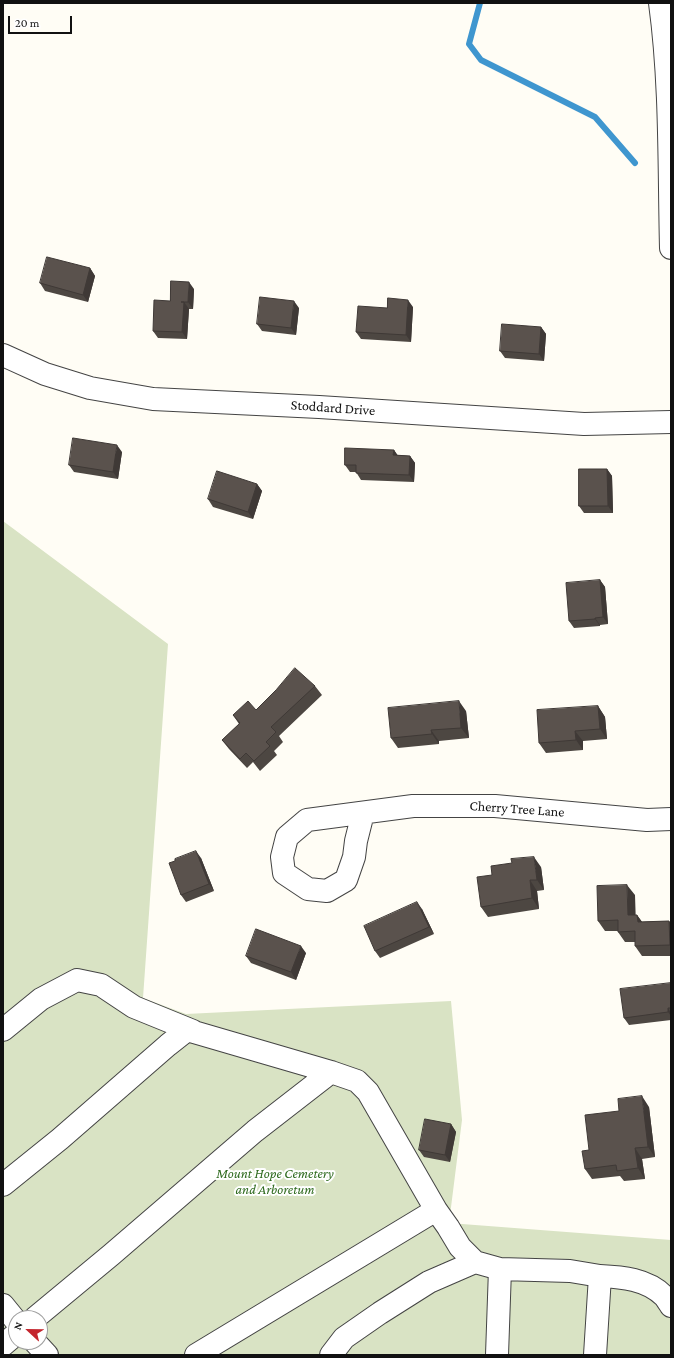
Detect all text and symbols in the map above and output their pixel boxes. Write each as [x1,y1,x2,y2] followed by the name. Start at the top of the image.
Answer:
[10,8,74,34] scale bar
[15,16,39,30] text: 20 m
[290,397,376,419] street label: Stoddard Drive
[469,797,565,821] street label: Cherry Tree Lane
[216,1166,334,1198] park label: Mount Hope Cemetery and Arboretum
[8,1310,48,1350] north arrow
[11,1320,25,1332] text: N

